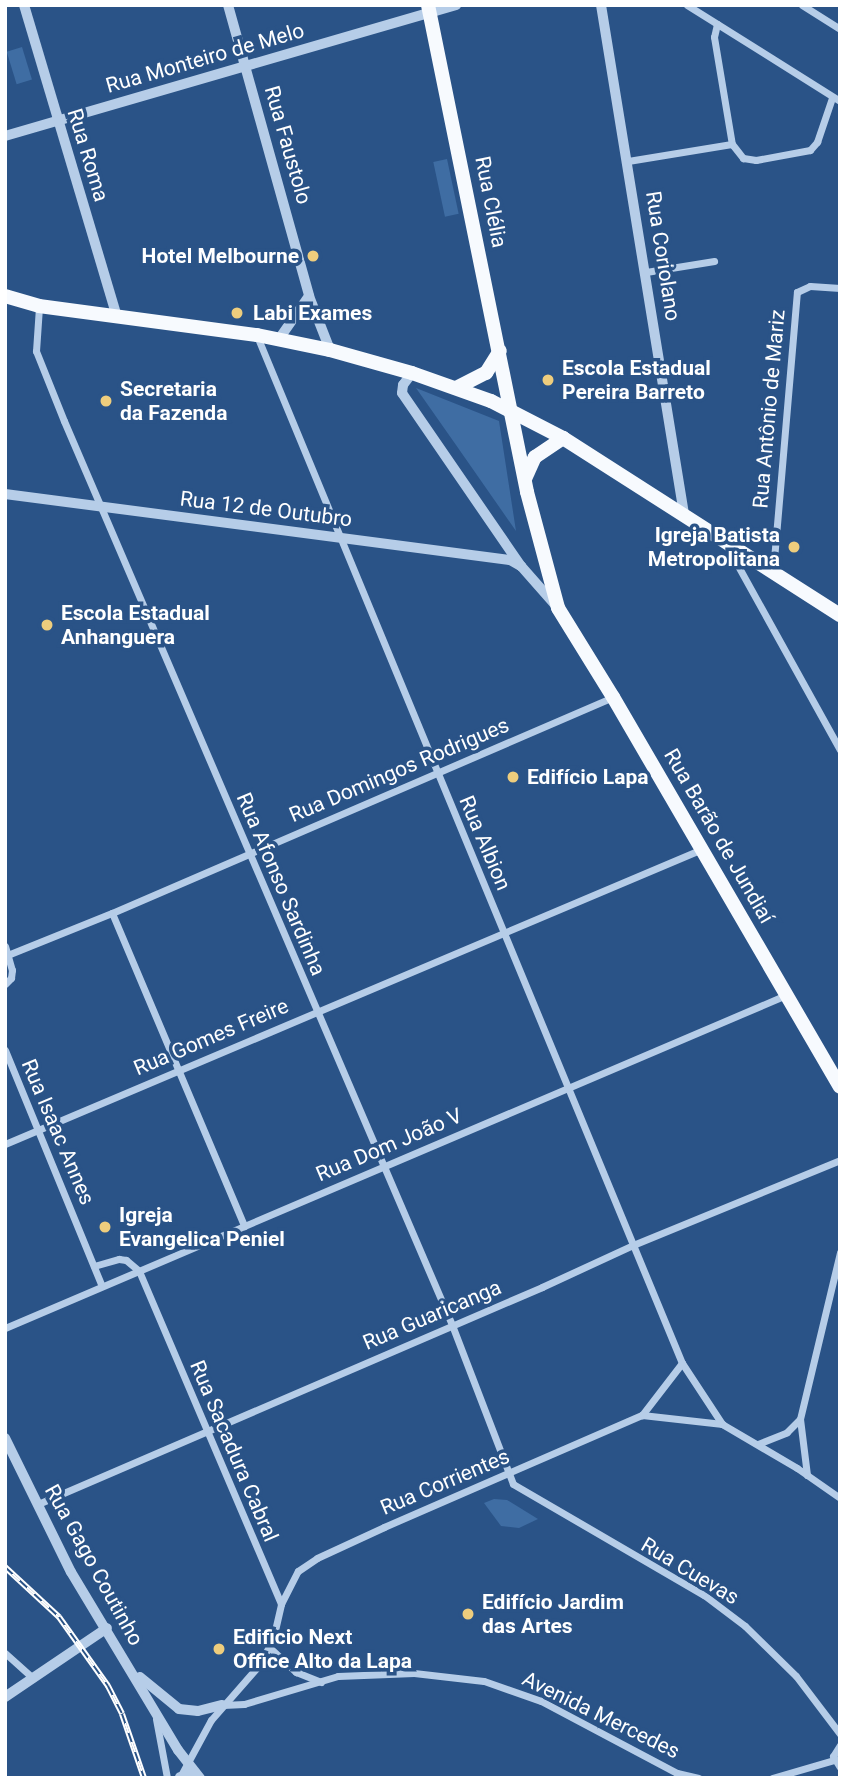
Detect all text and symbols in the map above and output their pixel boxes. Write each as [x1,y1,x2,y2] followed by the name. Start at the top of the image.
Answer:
[103,18,307,98] street label: Rua Monteiro de Melo
[259,83,317,207] street label: Rua Faustolo
[62,105,114,205] street label: Rua Roma
[470,154,512,250] street label: Rua Clélia
[640,189,686,323] street label: Rua Coriolano
[142,243,299,269] place label: Hotel Melbourne
[305,248,321,264] marker: Hotel Melbourne
[253,300,372,326] place label: Labi Exames
[227,303,247,323] marker: Labi Exames
[748,309,790,509] street label: Rua Antônio de Mariz
[562,355,711,405] place label: Escola Estadual Pereira Barreto
[540,372,556,388] marker: Escola Estadual Pereira Barreto
[120,376,227,426] place label: Secretaria da Fazenda
[98,393,114,409] marker: Secretaria da Fazenda
[178,486,354,532] street label: Rua 12 de Outubro
[648,522,780,572] place label: Igreja Batista Metropolitana
[786,539,802,555] marker: Igreja Batista Metropolitana
[61,600,210,650] place label: Escola Estadual Anhanguera
[39,617,55,633] marker: Escola Estadual Anhanguera
[285,712,513,828] street label: Rua Domingos Rodrigues
[659,744,779,928] street label: Rua Barão de Jundiaí
[527,764,648,790] place label: Edifício Lapa
[505,769,521,785] marker: Edifício Lapa
[231,789,331,979] street label: Rua Afonso Sardinha
[454,792,516,894] street label: Rua Albion
[130,993,292,1081] street label: Rua Gomes Freire
[16,1055,100,1209] street label: Rua Isaac Annes
[312,1103,466,1187] street label: Rua Dom João V
[119,1202,285,1252] place label: Igreja Evangelica Peniel
[97,1219,113,1235] marker: Igreja Evangelica Peniel
[359,1275,505,1355] street label: Rua Guaricanga
[184,1357,284,1545] street label: Rua Sacadura Cabral
[377,1443,513,1521] street label: Rua Corrientes
[39,1480,149,1650] street label: Rua Gago Coutinho
[637,1532,743,1610] street label: Rua Cuevas
[482,1589,624,1639] place label: Edifício Jardim das Artes
[460,1606,476,1622] marker: Edifício Jardim das Artes
[233,1624,412,1674] place label: Edificio Next Office Alto da Lapa
[211,1641,227,1657] marker: Edificio Next Office Alto da Lapa
[518,1666,684,1764] street label: Avenida Mercedes

